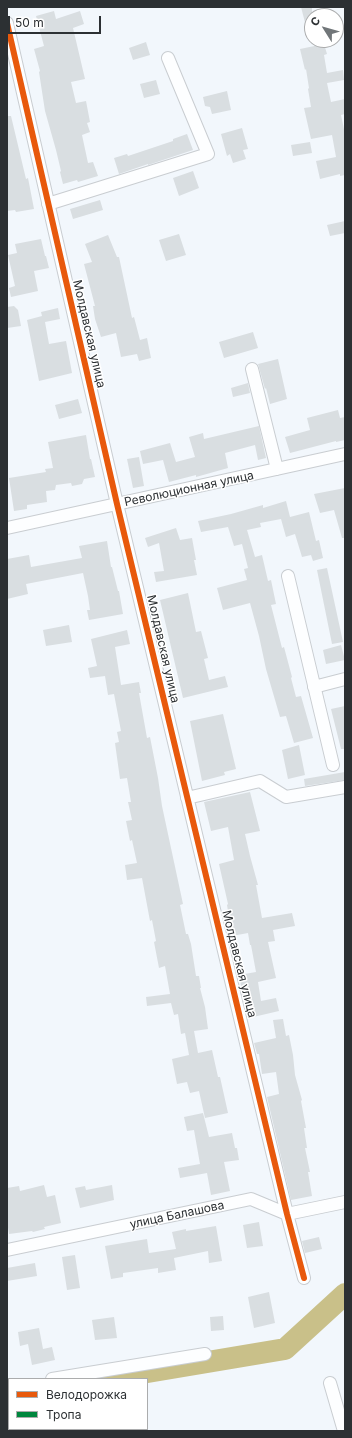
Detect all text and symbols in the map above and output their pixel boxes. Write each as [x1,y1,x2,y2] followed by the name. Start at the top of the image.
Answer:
[10,8,103,34] scale bar
[304,8,344,48] north arrow
[307,14,323,29] text: С
[15,15,44,30] text: 50 m
[70,279,108,389] street label: Молдавская улица
[123,468,255,510] street label: Революционная улица
[144,594,182,704] street label: Молдавская улица
[219,909,259,1019] street label: Молдавская улица
[128,1198,226,1232] street label: улица Балашова
[8,1378,148,1430] legend
[46,1387,127,1402] text: Велодорожка
[46,1407,81,1422] text: Тропа

